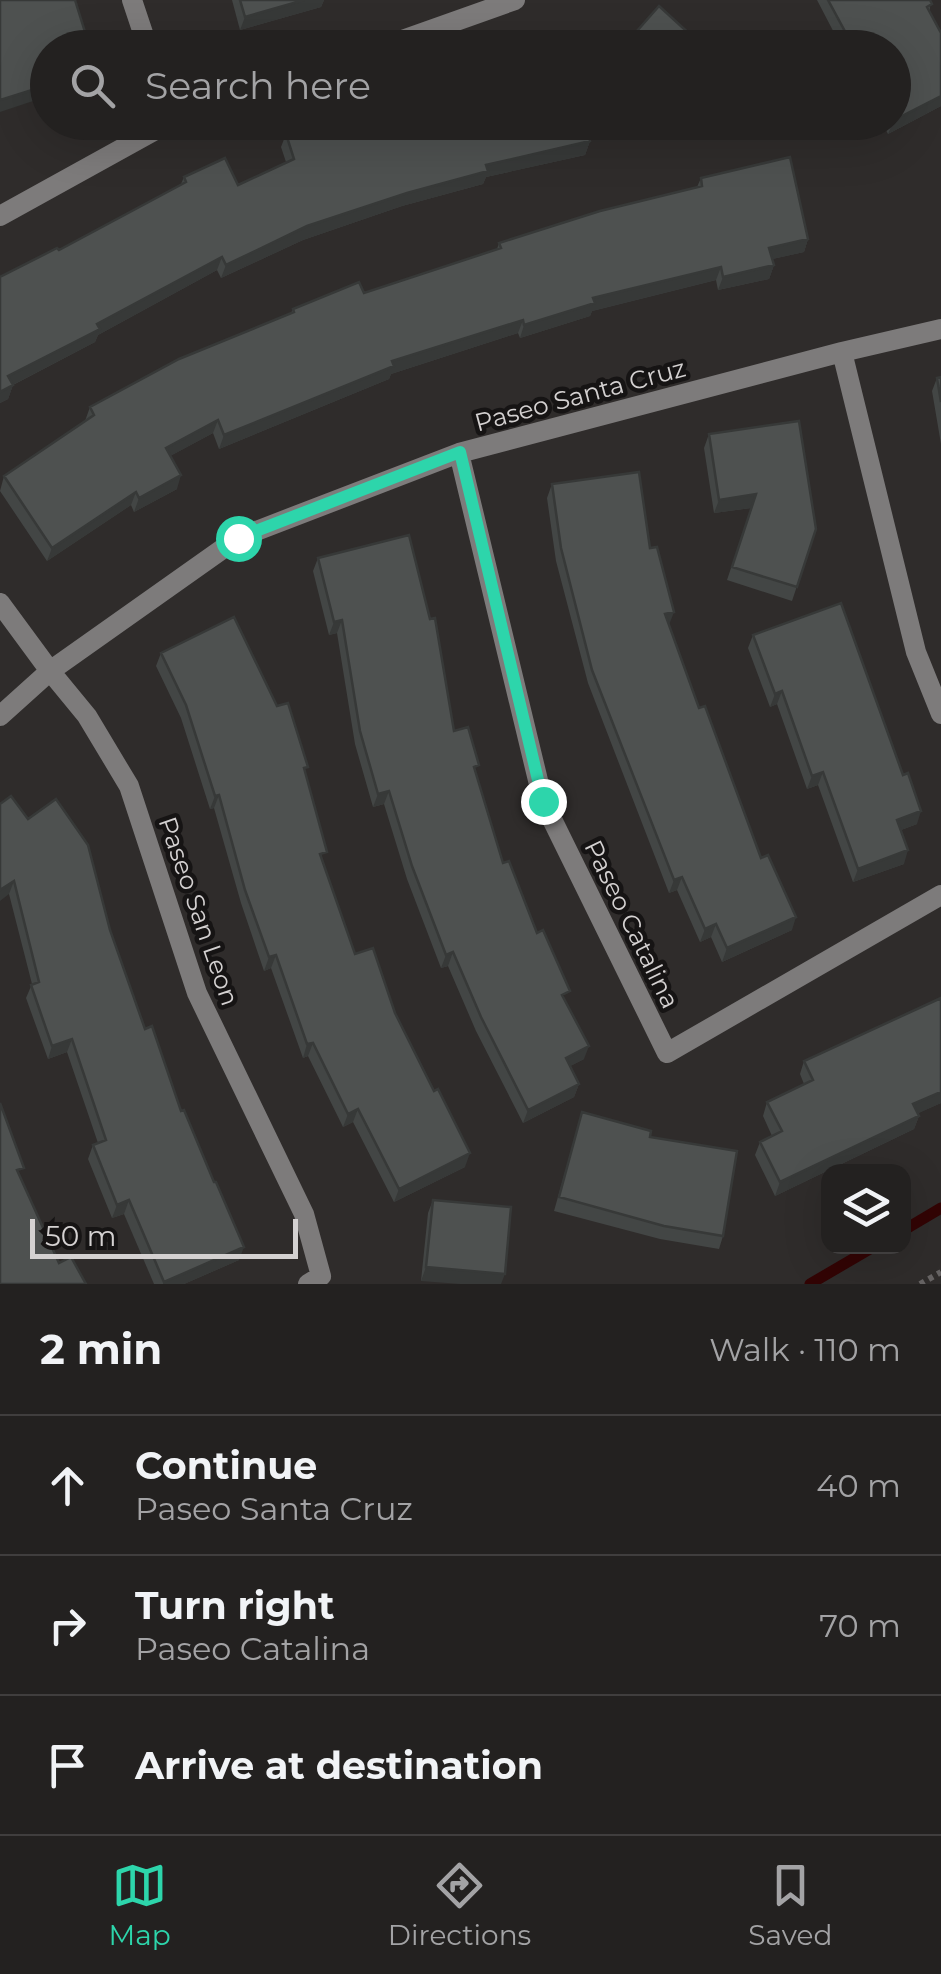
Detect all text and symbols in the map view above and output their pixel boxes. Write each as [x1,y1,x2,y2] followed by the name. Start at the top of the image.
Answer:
[30,30,911,140] search box
[65,58,120,113] icon: search
[145,62,371,109] text: Search here
[471,352,689,438] street label: Paseo Santa Cruz
[216,516,262,562] route start
[521,779,567,825] route end
[153,813,245,1009] street label: Paseo San Leon
[578,835,686,1013] street label: Paseo Catalina
[821,1164,911,1254] map controls
[821,1164,911,1254] button: layers
[30,1214,298,1258] scale bar
[45,1219,116,1253] text: 50 m
[40,1323,162,1375] text: 2 min
[709,1330,901,1369] text: Walk · 110 m
[135,1442,317,1489] text: Continue
[40,1458,95,1513] icon: ahead
[816,1466,901,1505] text: 40 m
[135,1489,413,1528] text: Paseo Santa Cruz
[135,1582,334,1629] text: Turn right
[40,1598,95,1653] icon: right
[819,1606,901,1645] text: 70 m
[135,1629,370,1668] text: Paseo Catalina
[40,1738,95,1793] icon: arrive
[135,1742,543,1789] text: Arrive at destination
[109,1858,171,1952] tab: Map
[388,1858,531,1952] tab: Directions
[748,1858,832,1952] tab: Saved

